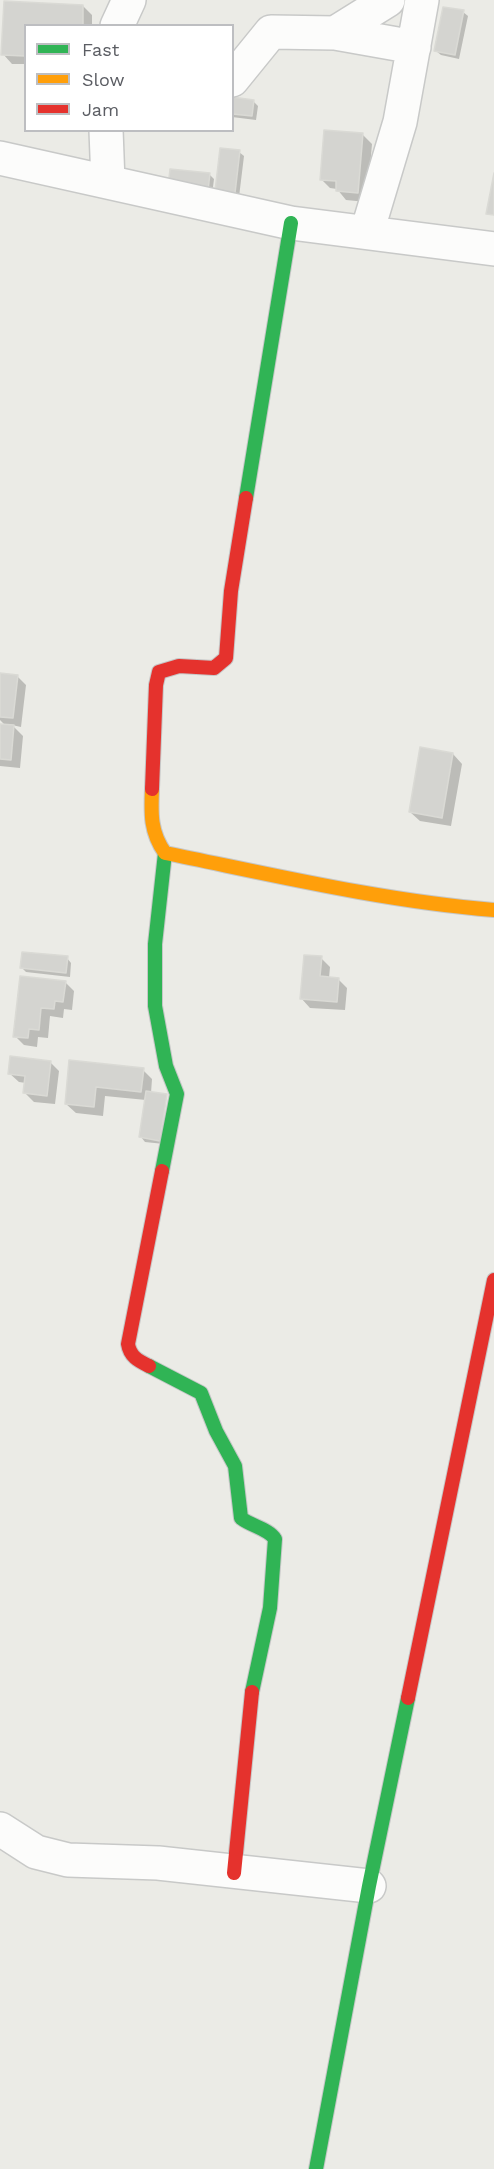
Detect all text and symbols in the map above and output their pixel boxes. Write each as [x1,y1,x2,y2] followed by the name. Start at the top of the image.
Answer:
[24,24,234,132] legend
[82,39,119,60] text: Fast
[82,69,125,90] text: Slow
[82,99,119,120] text: Jam

